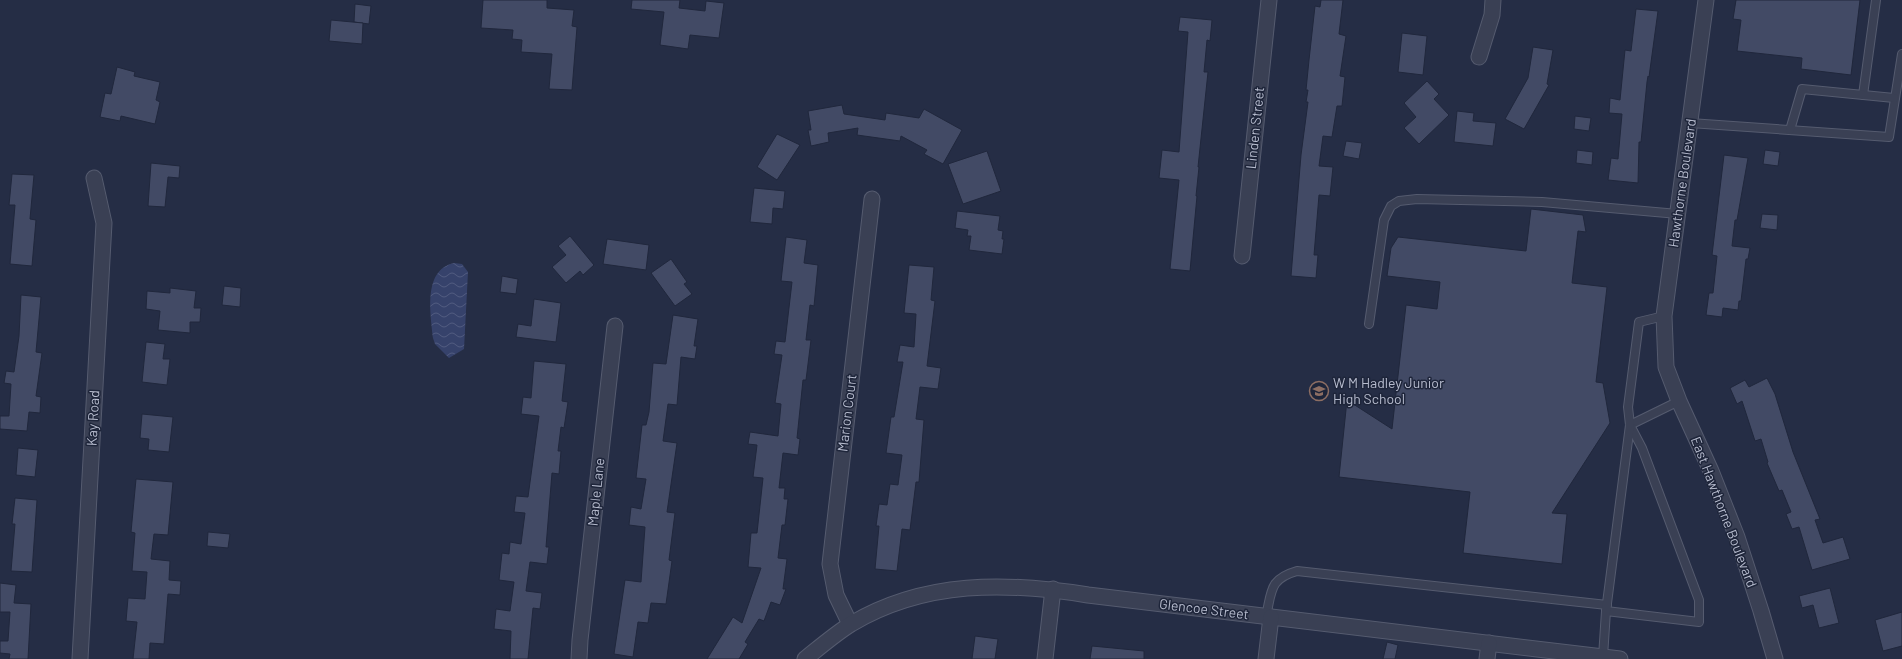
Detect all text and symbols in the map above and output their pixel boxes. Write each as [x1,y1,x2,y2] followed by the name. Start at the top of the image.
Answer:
[1242,86,1267,170] street label: Linden Street
[1664,117,1699,249] street label: Hawthorne Boulevard
[833,373,860,453] street label: Marion Court
[1333,374,1444,407] place label: W M Hadley Junior High School
[1308,380,1330,402] school or university icon: W M Hadley Junior High School
[83,390,102,446] street label: Kay Road
[1688,434,1761,590] street label: East Hawthorne Boulevard
[583,457,608,527] street label: Maple Lane
[1158,595,1250,622] street label: Glencoe Street

